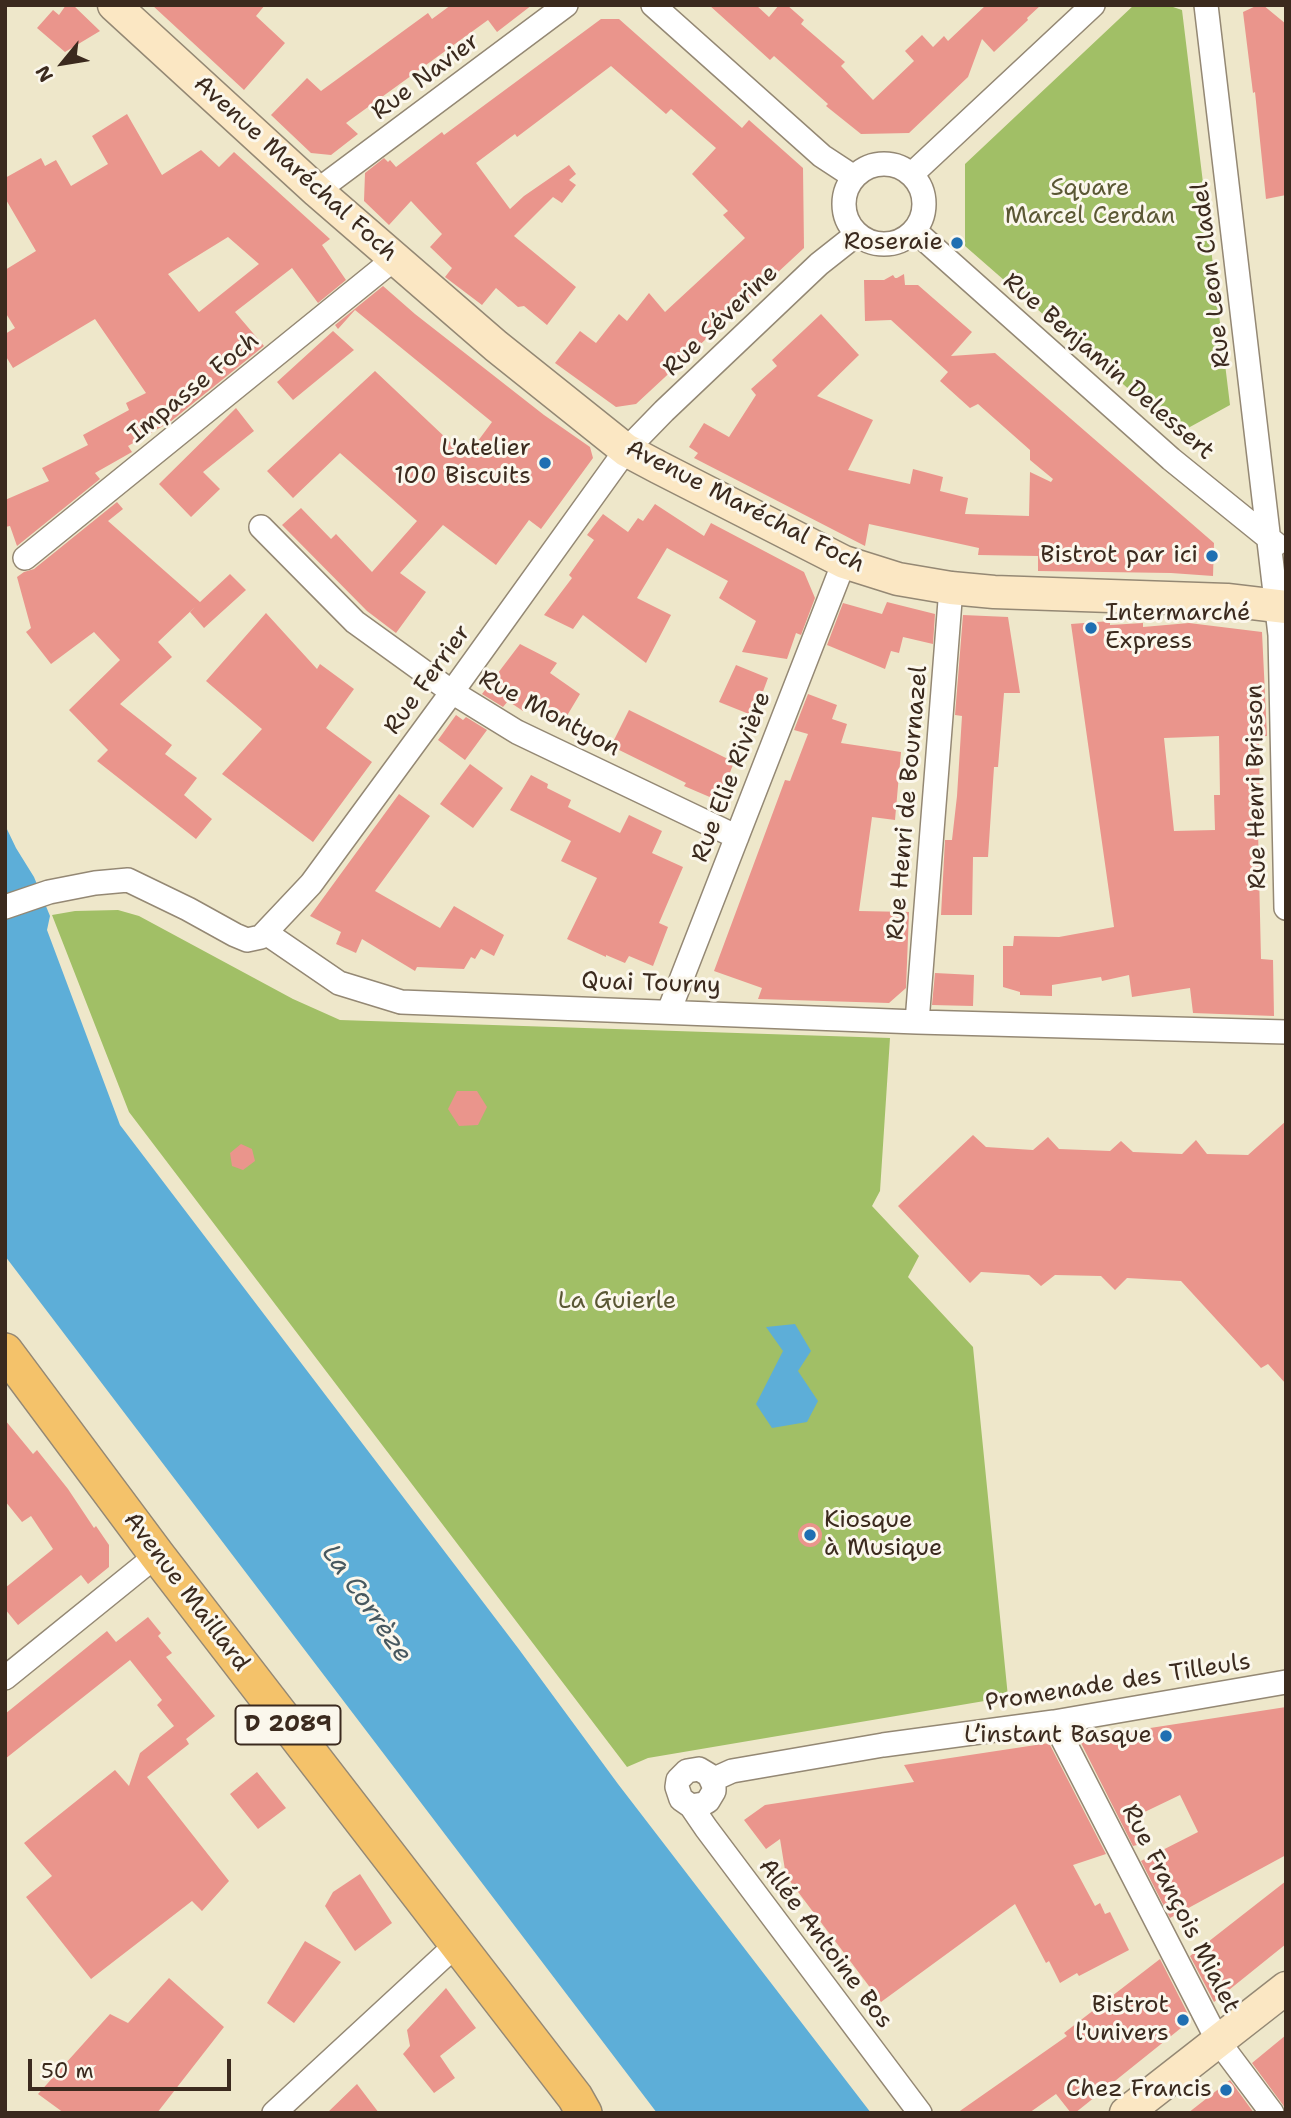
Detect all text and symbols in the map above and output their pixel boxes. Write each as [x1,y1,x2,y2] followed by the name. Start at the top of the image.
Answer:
[367,27,485,127] street label: Rue Navier
[28,28,98,98] north arrow
[30,61,59,87] text: N
[187,70,403,268] street label: Avenue Maréchal Foch
[1005,175,1175,231] park label: Square Marcel Cerdan
[1186,180,1238,370] street label: Rue Leon Cladel
[844,229,943,257] place label: Roseraie
[949,235,965,251] marker: Roseraie
[658,259,784,383] street label: Rue Séverine
[996,267,1220,467] street label: Rue Benjamin Delessert
[123,326,265,450] street label: Impasse Foch
[621,434,869,580] street label: Avenue Maréchal Foch
[394,435,531,491] place label: L'atelier 100 Biscuits
[537,455,553,471] marker: L'atelier 100 Biscuits
[1040,542,1198,570] place label: Bistrot par ici
[1204,548,1220,564] marker: Bistrot par ici
[1105,600,1251,656] place label: Intermarché Express
[378,619,478,741] street label: Rue Ferrier
[1083,620,1099,636] marker: Intermarché Express
[473,665,625,763] street label: Rue Montyon
[882,665,934,941] street label: Rue Henri de Bournazel
[1241,684,1273,890] street label: Rue Henri Brisson
[686,688,778,866] street label: Rue Elie Rivière
[581,967,721,1001] street label: Quai Tourny
[558,1288,676,1316] park label: La Guierle
[117,1507,255,1677] street label: Avenue Maillard
[824,1507,943,1563] place label: Kiosque à Musique
[802,1527,818,1543] marker: Kiosque à Musique
[314,1539,418,1669] water label: La Corrèze
[983,1648,1253,1718] street label: Promenade des Tilleuls
[236,1706,340,1744] road number: D 2089
[964,1722,1152,1750] place label: L’instant Basque
[1158,1728,1174,1744] marker: L’instant Basque
[1115,1800,1245,2018] street label: Rue François Mialet
[752,1853,898,2035] street label: Allée Antoine Bos
[1075,1992,1169,2048] place label: Bistrot l'univers
[1175,2012,1191,2028] marker: Bistrot l'univers
[32,2044,234,2088] scale bar
[41,2057,94,2085] text: 50 m
[1066,2076,1212,2104] place label: Chez Francis
[1218,2082,1234,2098] marker: Chez Francis

